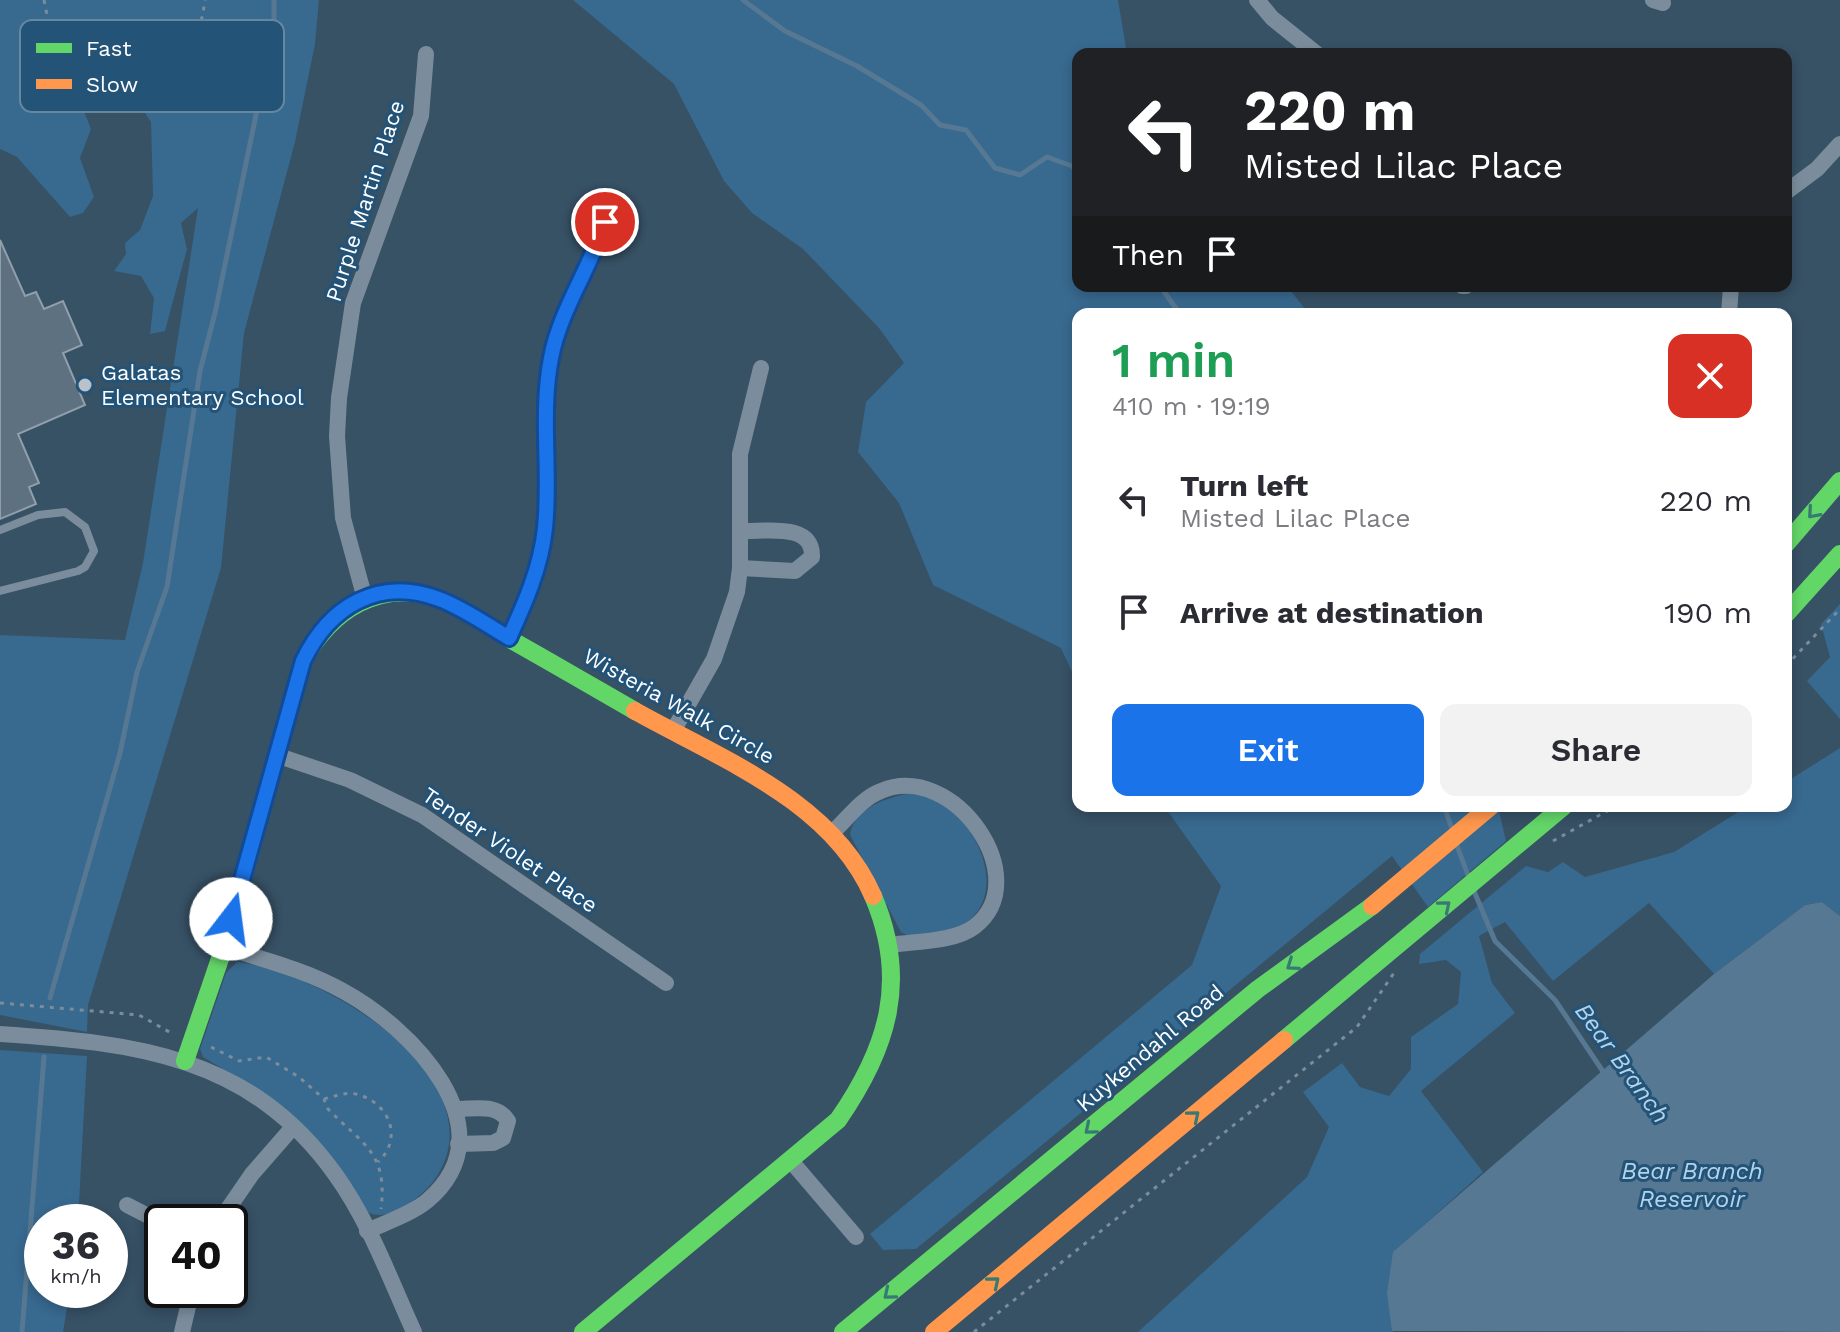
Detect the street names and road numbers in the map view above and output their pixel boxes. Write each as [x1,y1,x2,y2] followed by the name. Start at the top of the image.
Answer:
[321,97,409,305] street label: Purple Martin Place
[579,643,779,769] street label: Wisteria Walk Circle
[418,782,602,918] street label: Tender Violet Place
[1071,979,1229,1117] street label: Kuykendahl Road

